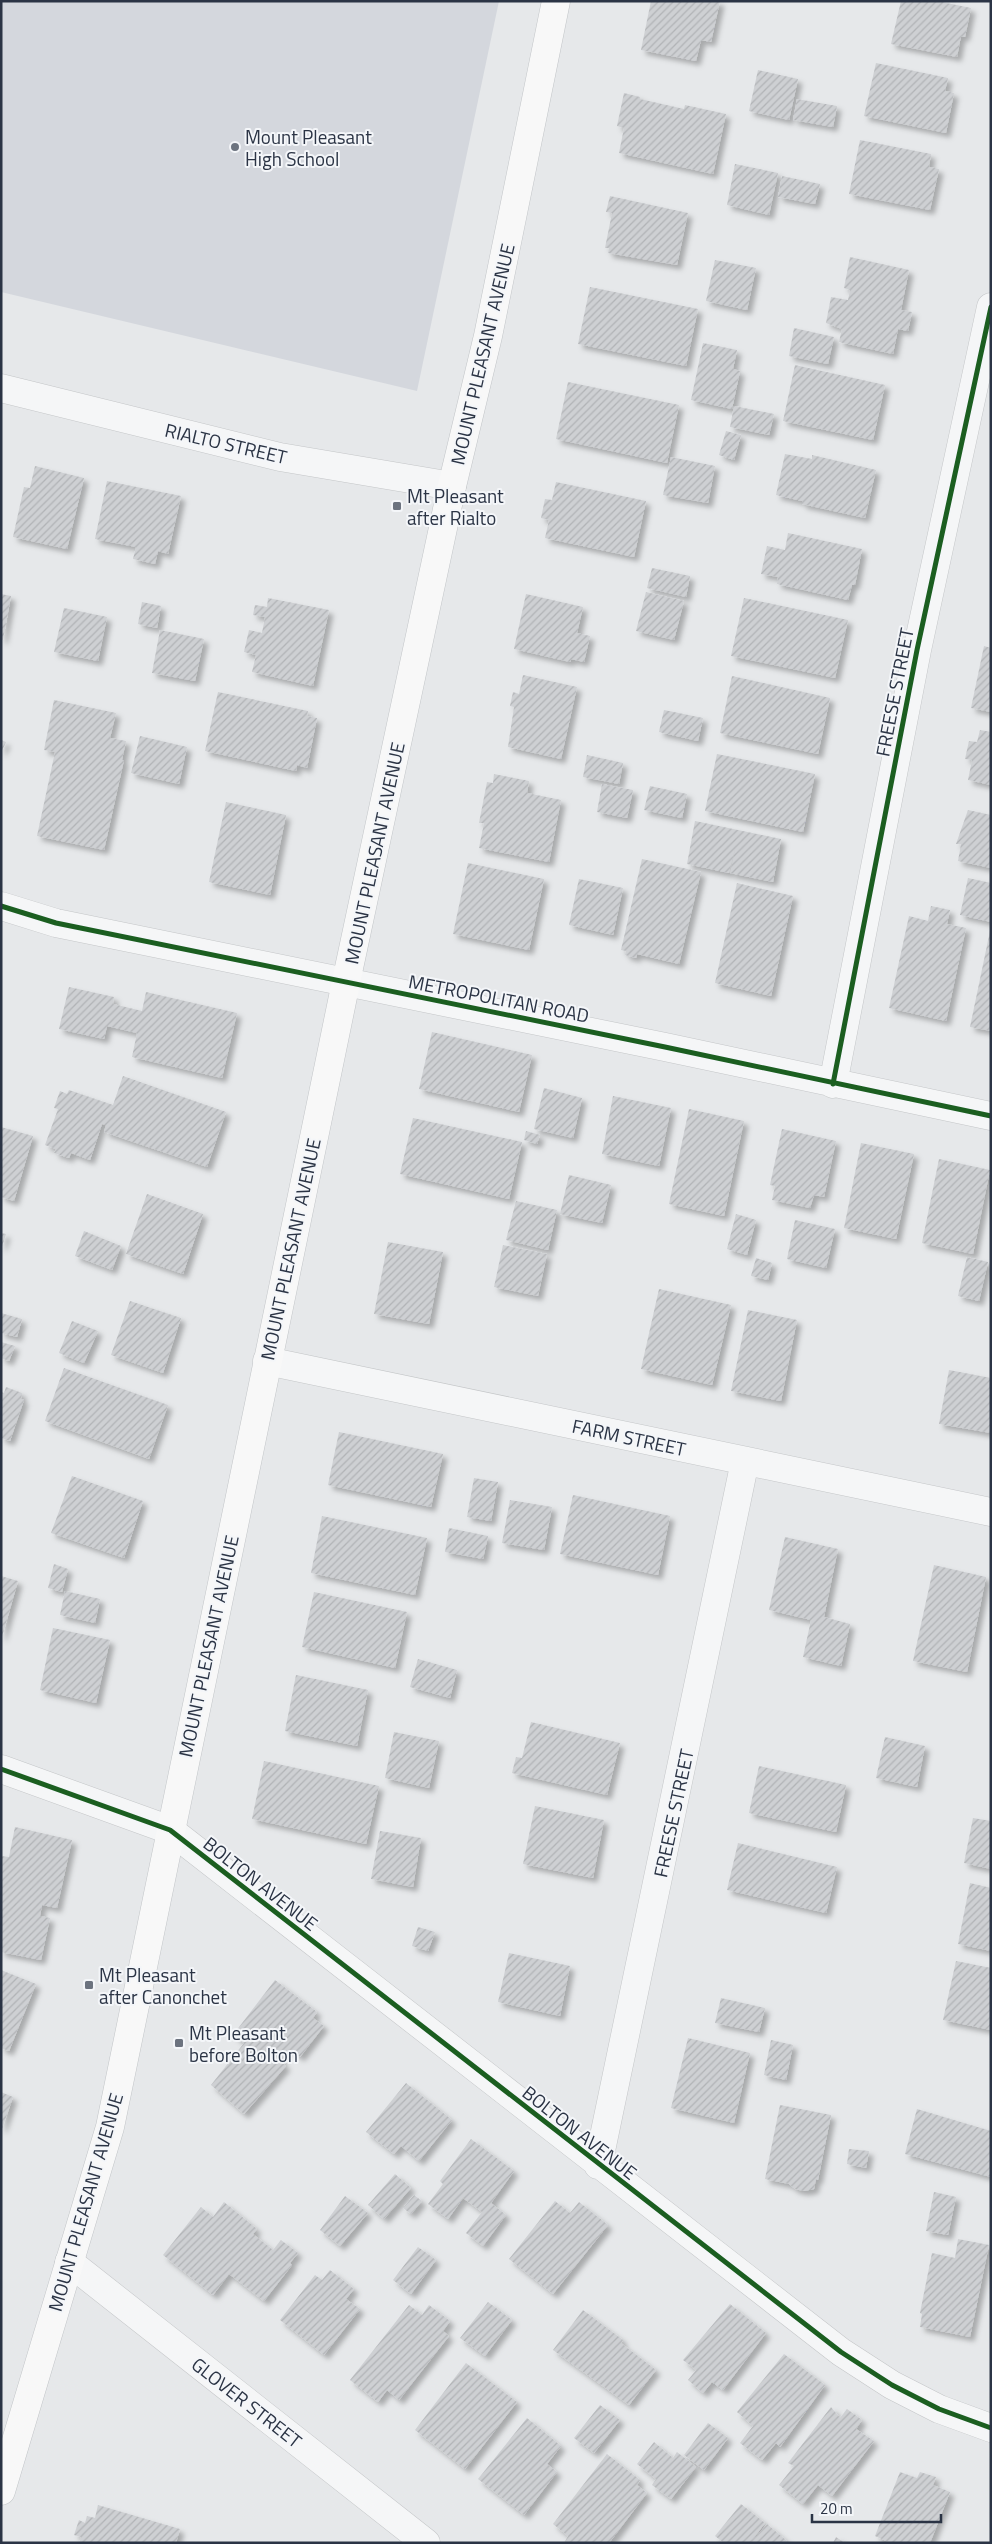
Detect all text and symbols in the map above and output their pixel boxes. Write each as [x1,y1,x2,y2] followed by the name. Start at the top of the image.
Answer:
[245,122,372,173] place label: Mount Pleasant High School
[229,141,241,153] marker: Mount Pleasant High School
[442,241,522,467] street label: MOUNT PLEASANT AVENUE
[162,415,290,471] street label: RIALTO STREET
[407,481,504,532] place label: Mt Pleasant after Rialto
[391,500,403,512] marker: Mt Pleasant after Rialto
[867,625,921,759] street label: FREESE STREET
[336,739,412,967] street label: MOUNT PLEASANT AVENUE
[406,966,592,1030] street label: METROPOLITAN ROAD
[252,1135,328,1363] street label: MOUNT PLEASANT AVENUE
[569,1411,689,1463] street label: FARM STREET
[170,1532,246,1760] street label: MOUNT PLEASANT AVENUE
[645,1746,701,1880] street label: FREESE STREET
[197,1829,325,1937] street label: BOLTON AVENUE
[99,1960,227,2011] place label: Mt Pleasant after Canonchet
[83,1979,95,1991] marker: Mt Pleasant after Canonchet
[189,2018,298,2069] place label: Mt Pleasant before Bolton
[173,2037,185,2049] marker: Mt Pleasant before Bolton
[516,2078,644,2186] street label: BOLTON AVENUE
[40,2089,130,2315] street label: MOUNT PLEASANT AVENUE
[186,2350,308,2454] street label: GLOVER STREET
[812,2492,941,2524] scale bar
[820,2497,853,2520] text: 20 m

